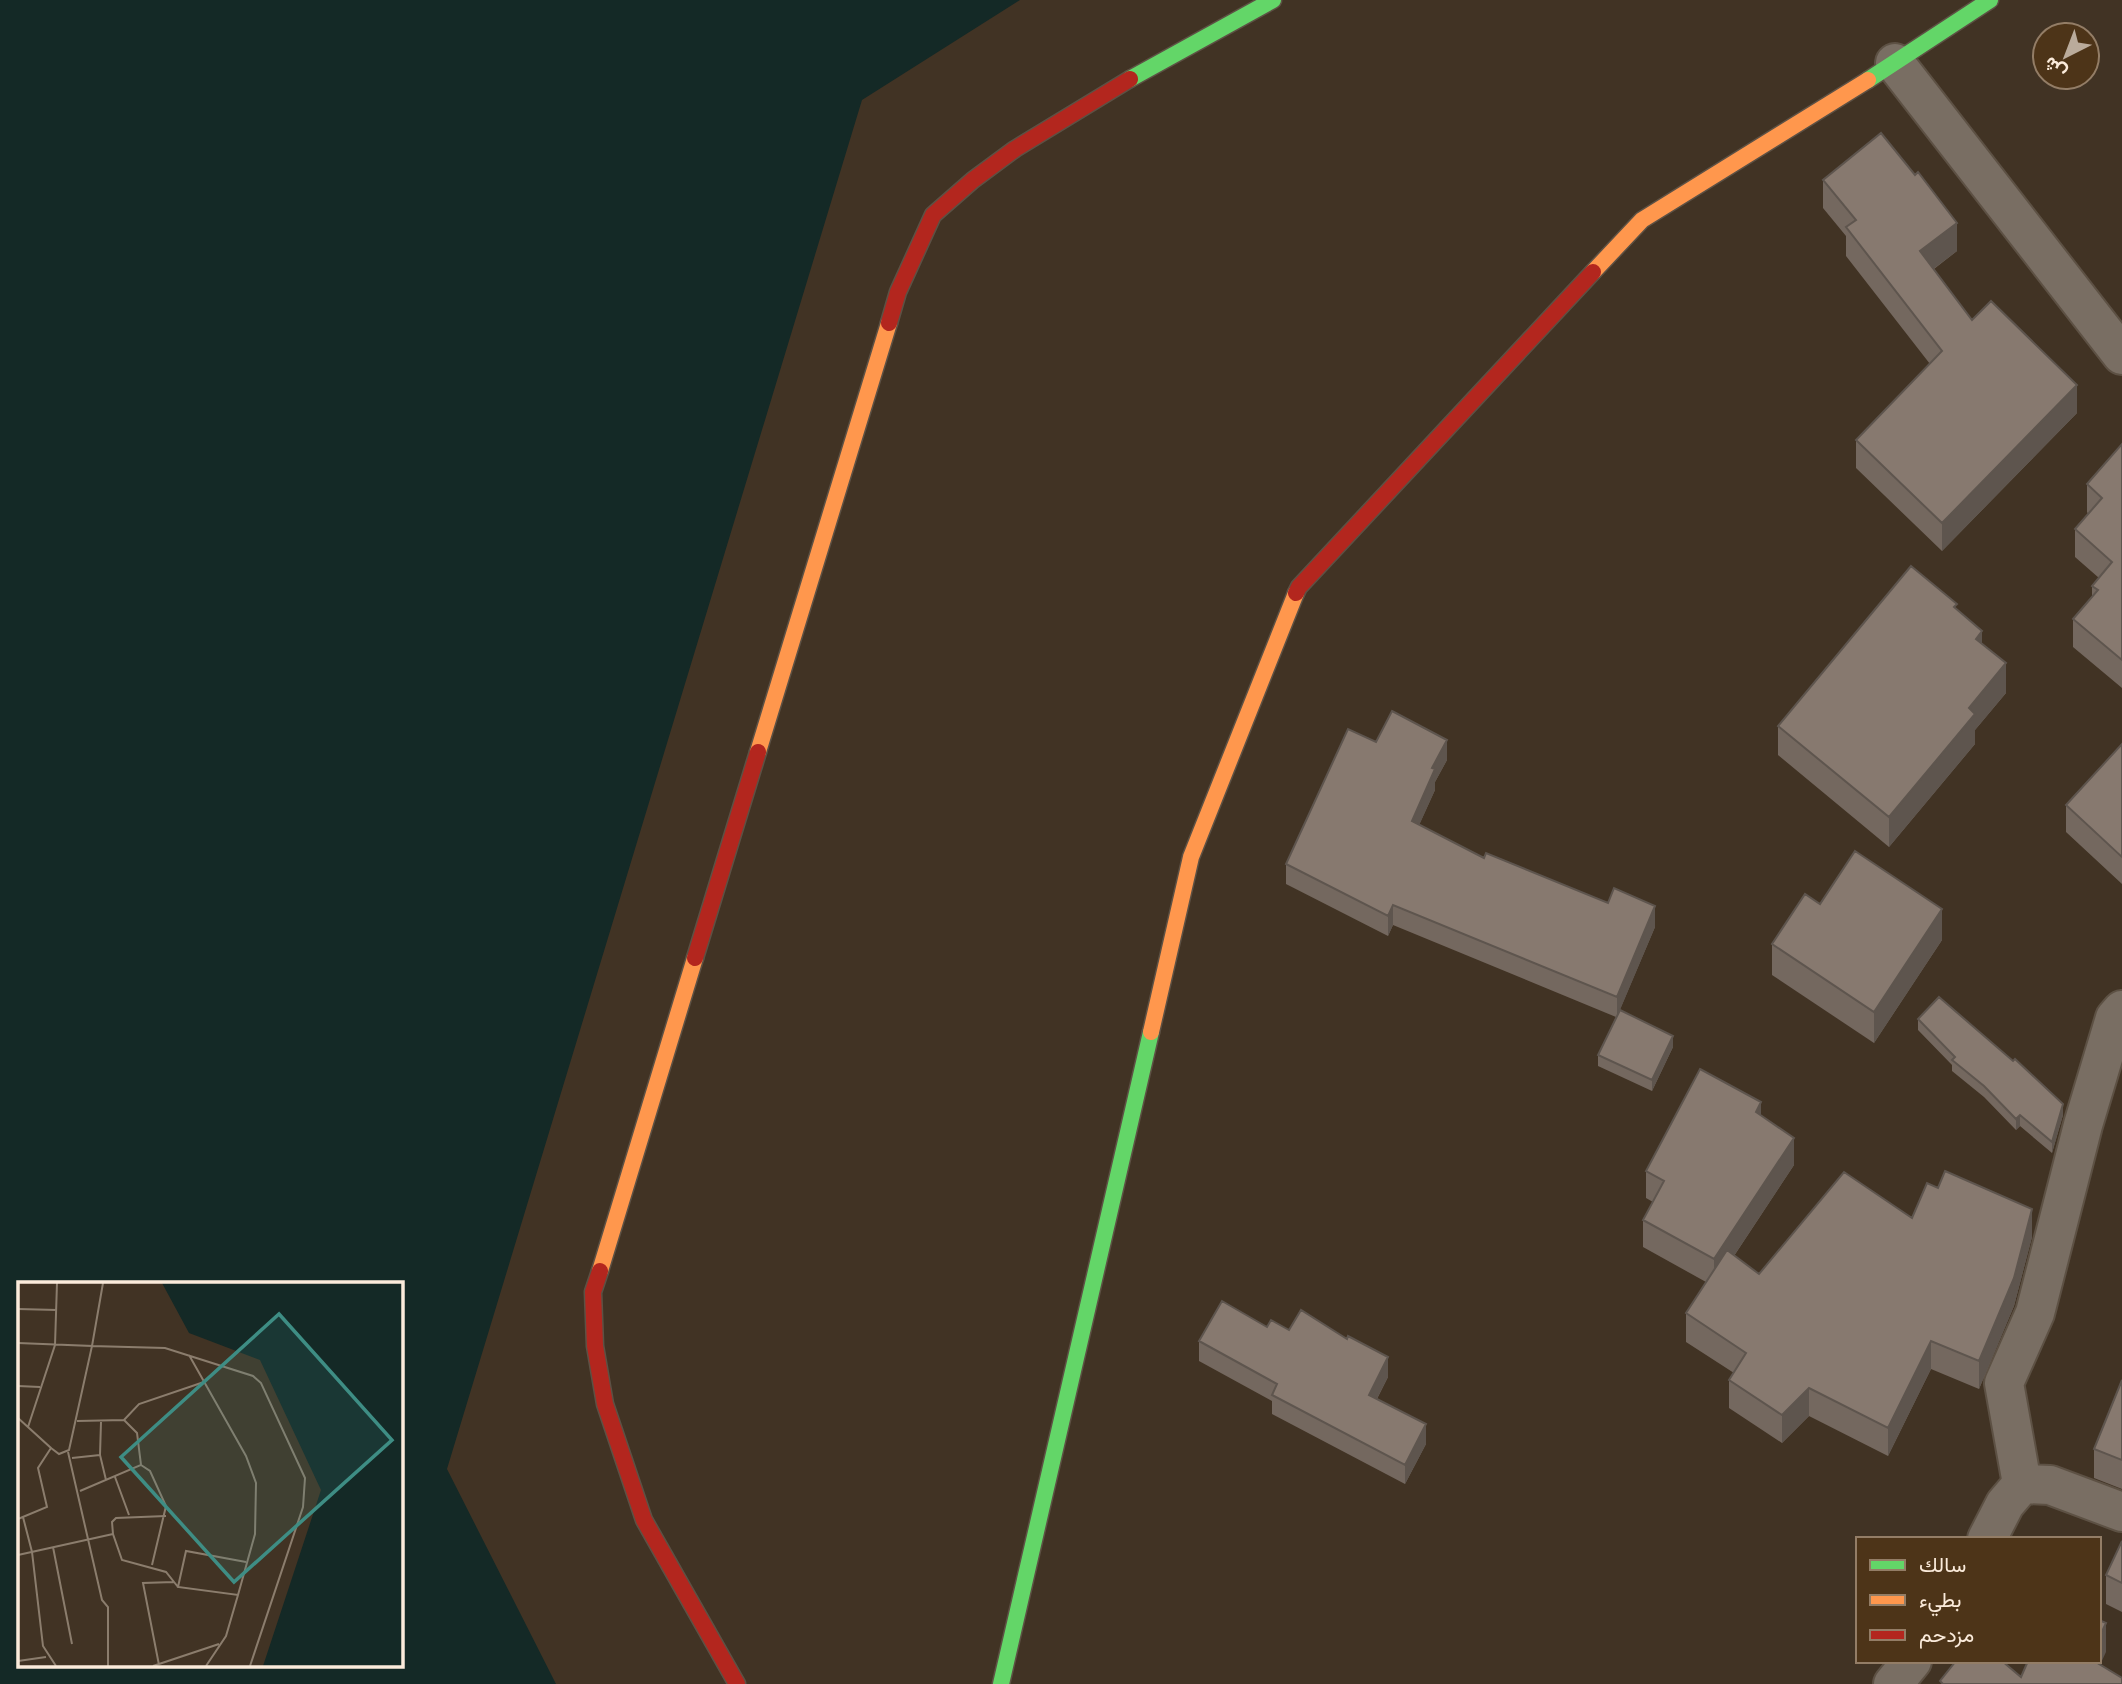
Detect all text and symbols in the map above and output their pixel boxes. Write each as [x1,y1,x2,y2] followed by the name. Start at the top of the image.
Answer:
[2031,21,2101,91] north arrow
[2038,52,2071,85] text: ش
[18,1282,402,1666] inset map
[1856,1537,2101,1663] legend
[1919,1551,1966,1577] text: سالك
[1919,1586,1962,1617] text: بطيء
[1919,1621,1974,1649] text: مزدحم

